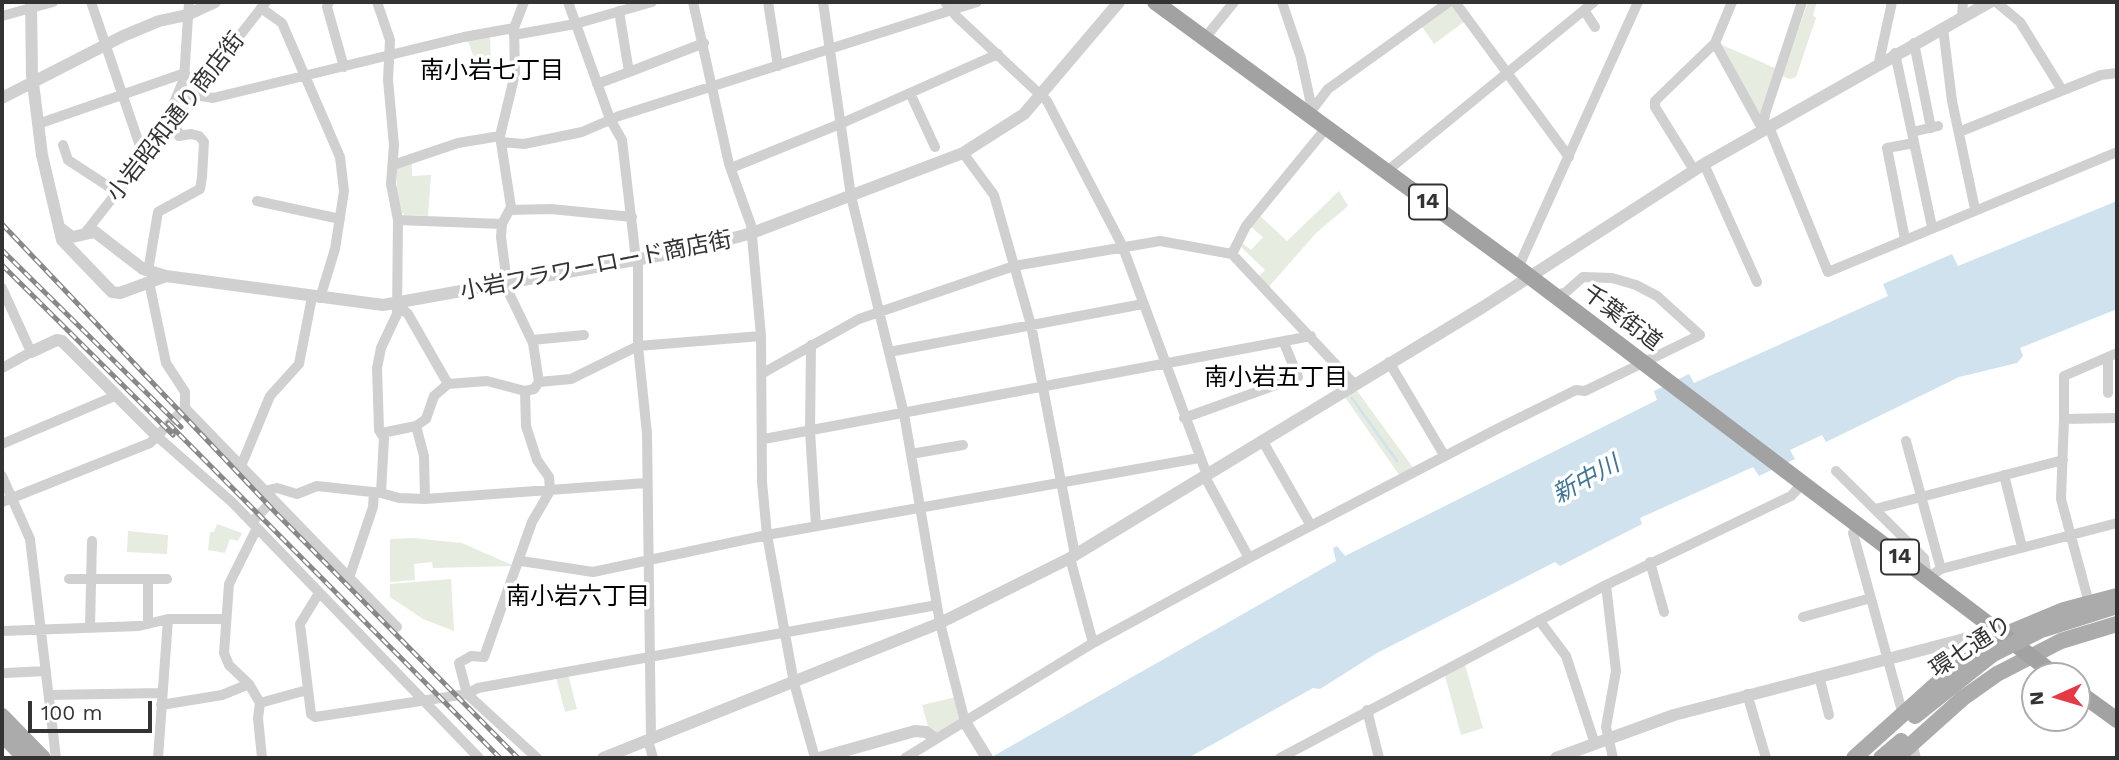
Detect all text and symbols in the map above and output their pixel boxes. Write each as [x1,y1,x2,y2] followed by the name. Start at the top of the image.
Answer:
[101,27,251,207] street label: 小岩昭和通り商店街
[420,57,564,85] district label: 南小岩七丁目
[1409,184,1447,220] road number: 14
[458,226,734,306] street label: 小岩フラワーロード商店街
[1577,279,1667,357] street label: 千葉街道
[1204,364,1348,392] district label: 南小岩五丁目
[1548,450,1624,510] water label: 新中川
[1881,540,1919,574] road number: 14
[506,583,650,611] district label: 南小岩六丁目
[1925,610,2017,684] street label: 環七通り
[2021,662,2091,732] north arrow
[32,686,156,730] scale bar
[2025,691,2049,706] text: N
[41,700,103,725] text: 100 m

